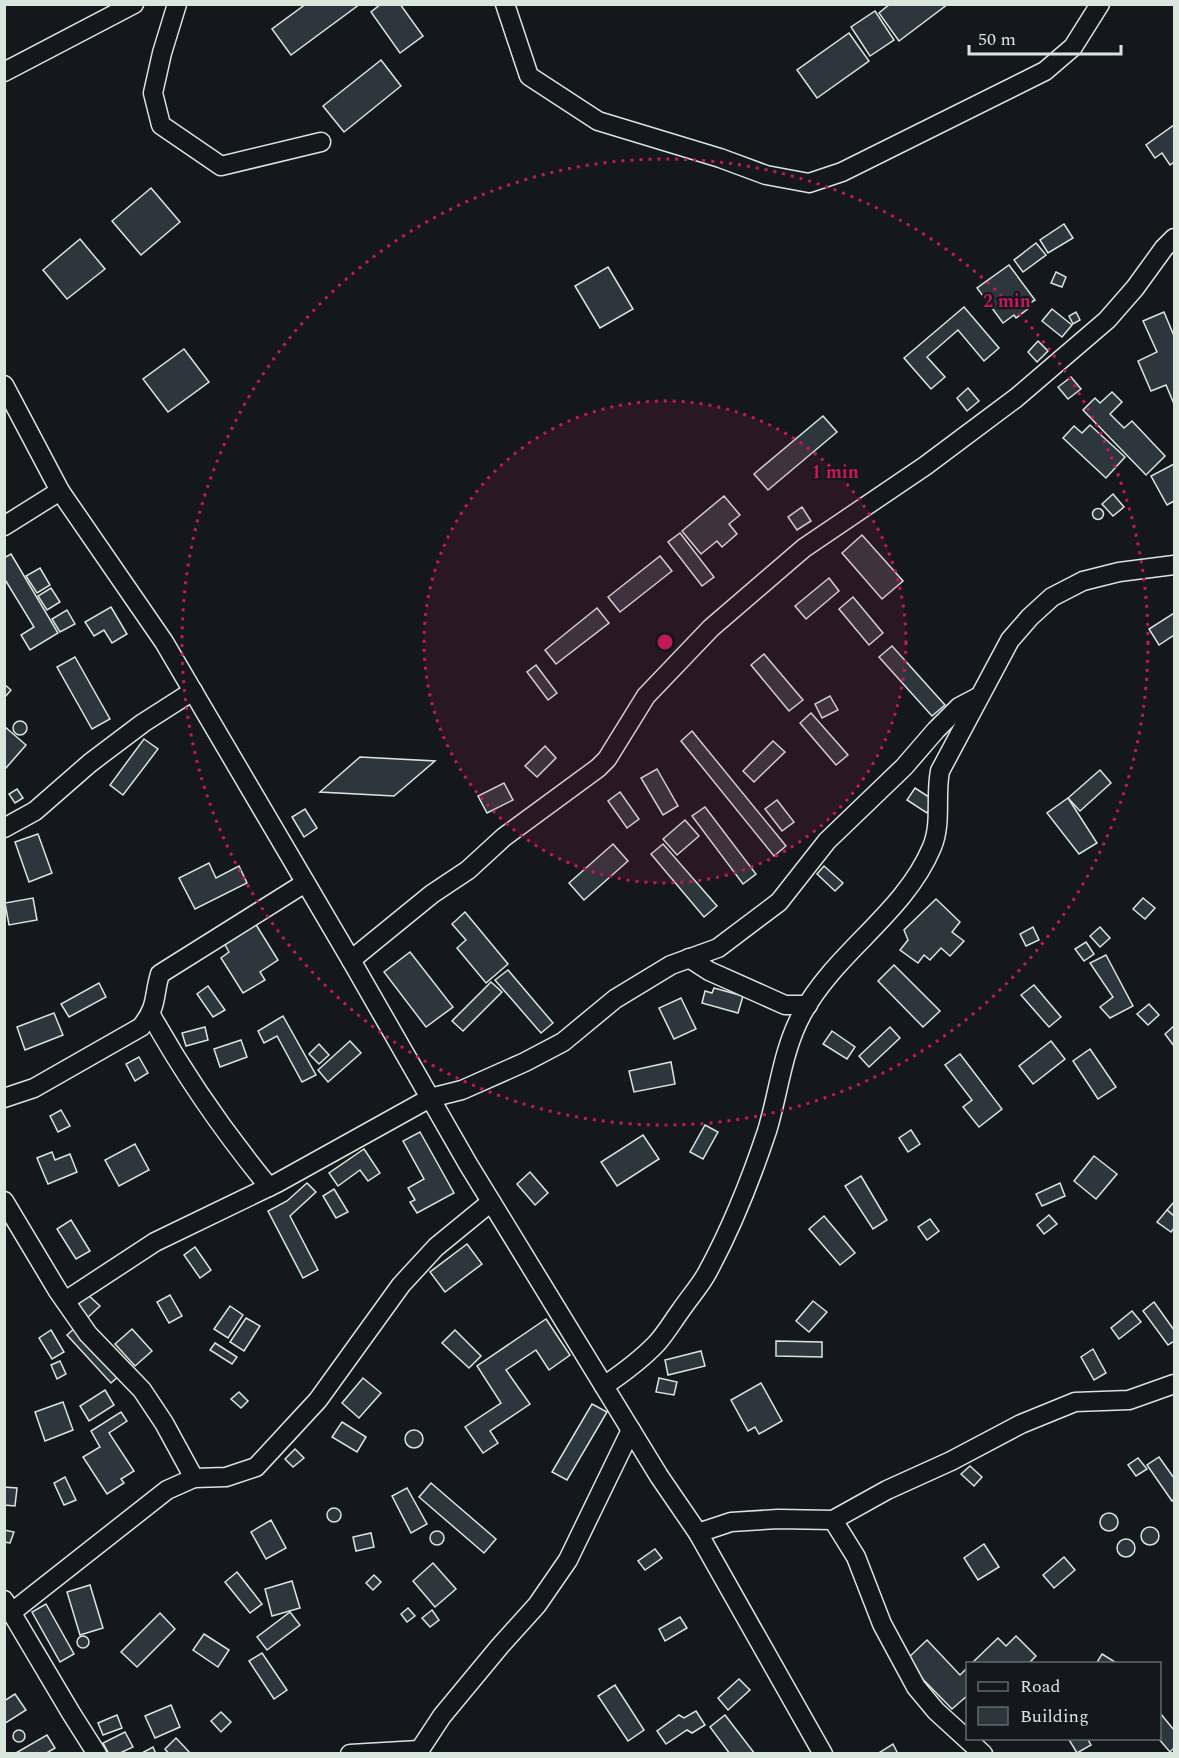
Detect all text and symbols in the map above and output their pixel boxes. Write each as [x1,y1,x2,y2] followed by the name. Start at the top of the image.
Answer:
[969,18,1120,56] scale bar
[978,26,1016,53] text: 50 m
[983,288,1031,315] text: 2 min
[811,459,859,486] text: 1 min
[655,632,675,652] centre of rings
[966,1662,1161,1740] legend
[1020,1673,1061,1700] text: Road
[1020,1703,1089,1730] text: Building

